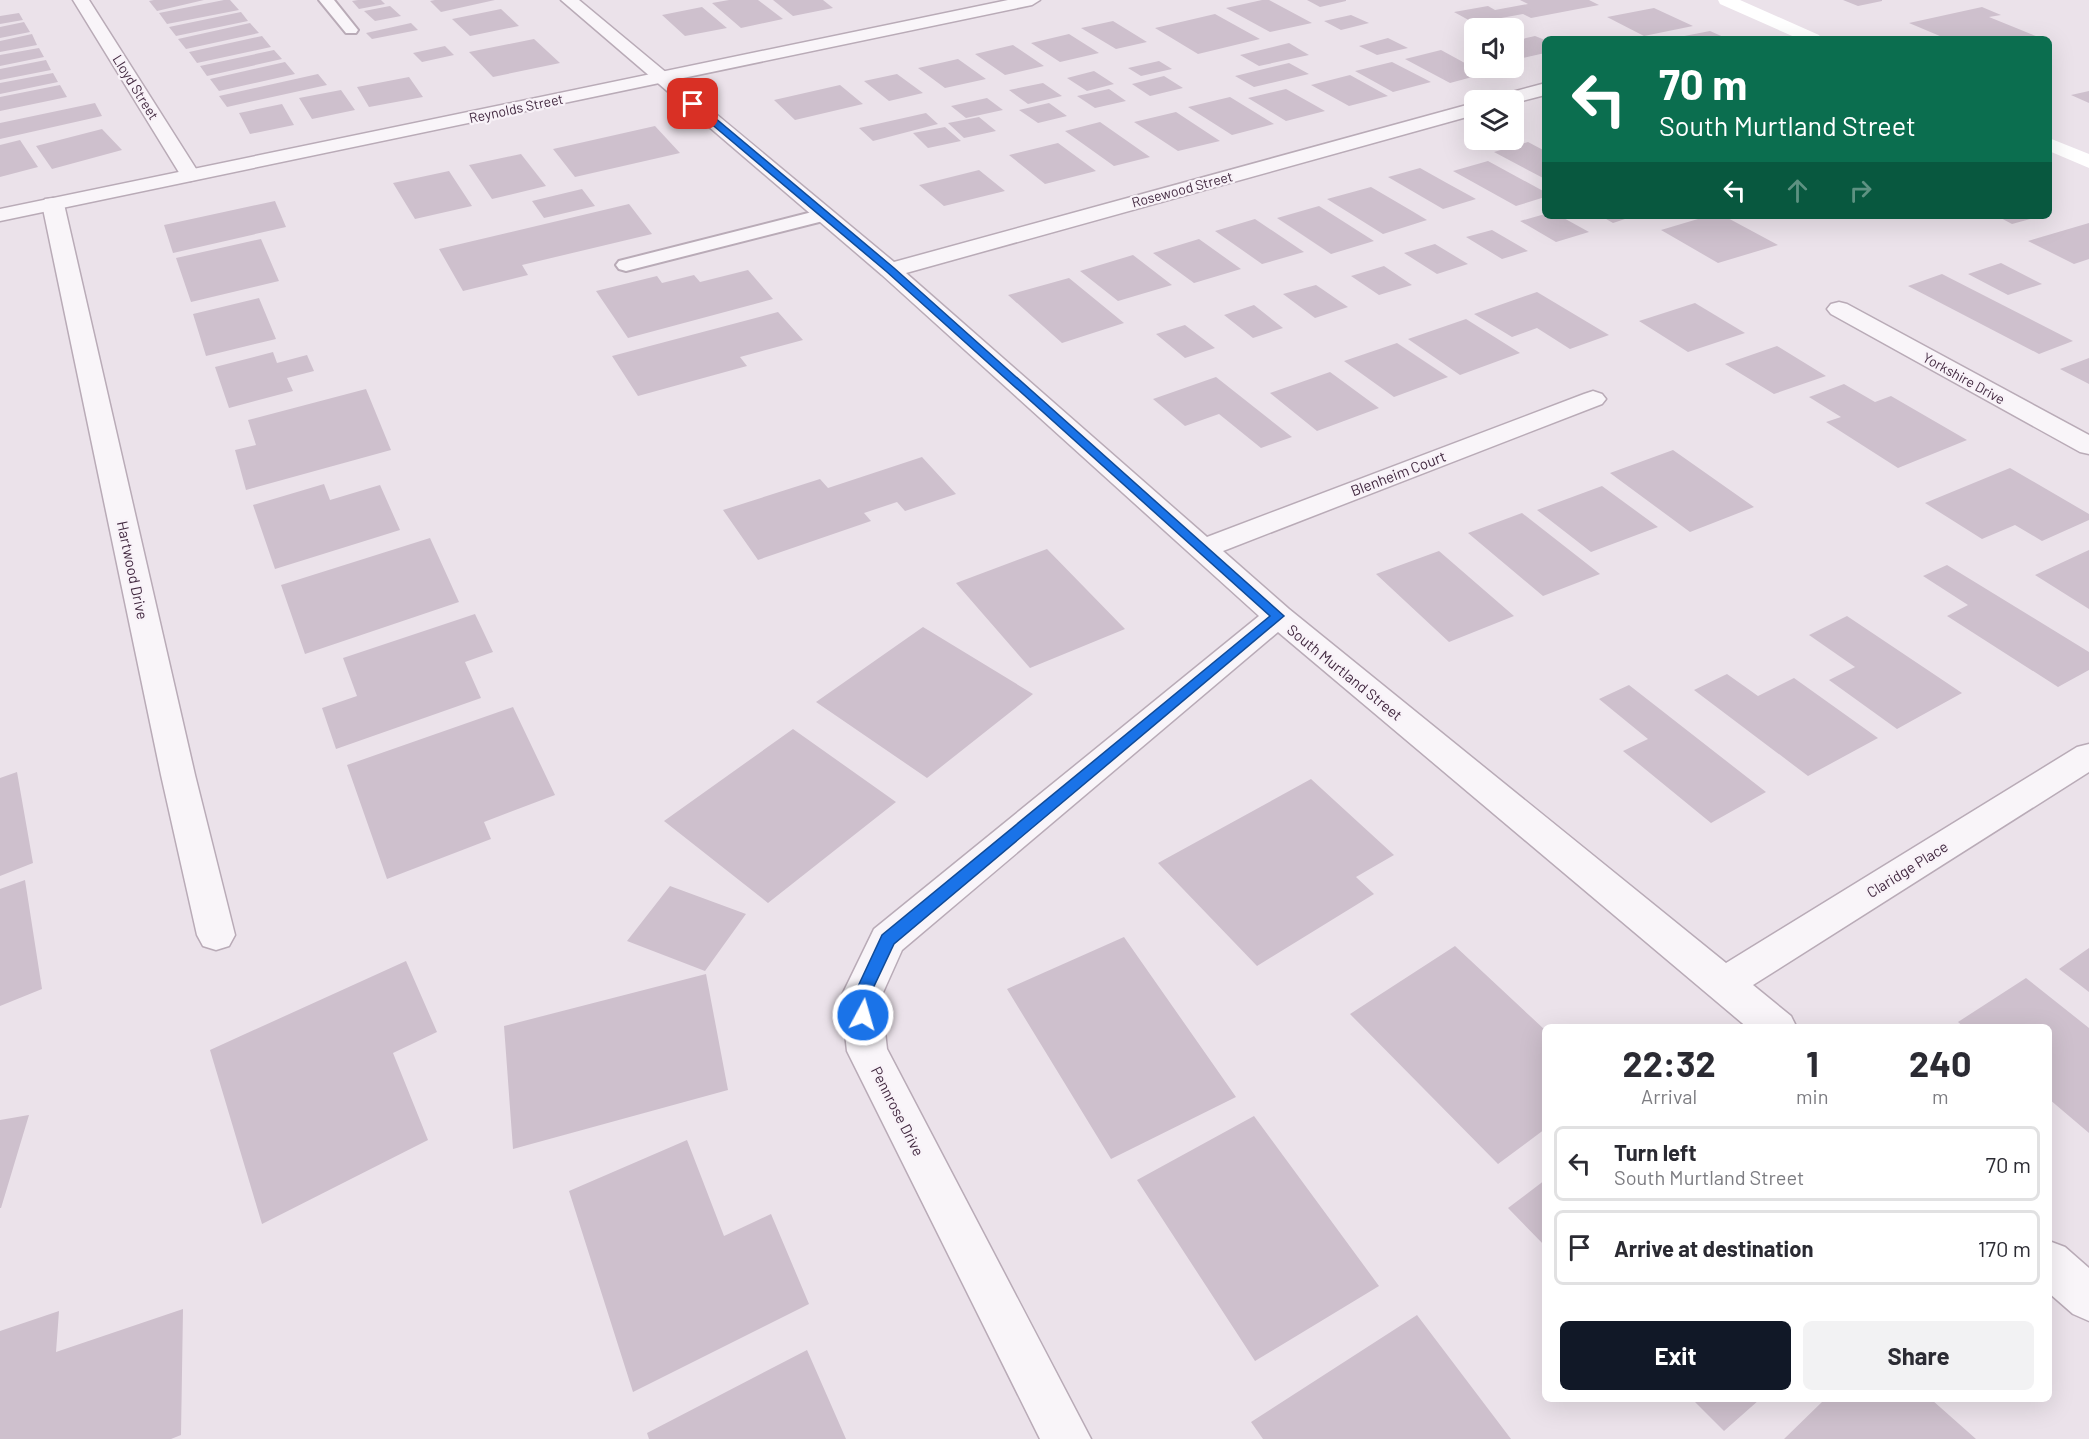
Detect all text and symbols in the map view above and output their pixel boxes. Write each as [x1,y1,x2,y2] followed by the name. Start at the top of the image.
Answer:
[1464,18,1524,150] map controls
[1464,18,1524,78] button: sound
[109,51,163,123] street label: Lloyd Street
[1659,58,1747,108] text: 70 m
[1560,60,1638,138] icon: left
[667,78,718,129] pin
[676,87,709,120] icon: arrive
[467,90,565,126] street label: Reynolds Street
[1464,90,1524,150] button: layers
[1659,109,1916,141] text: South Murtland Street
[1130,167,1234,211] street label: Rosewood Street
[1718,174,1751,207] icon: left
[1781,174,1814,207] icon: ahead
[1844,174,1877,207] icon: right
[1920,348,2008,408] street label: Yorkshire Drive
[1348,447,1448,499] street label: Blenheim Court
[114,519,152,621] street label: Hartwood Drive
[1284,620,1406,724] street label: South Murtland Street
[1863,837,1951,901] street label: Claridge Place
[831,983,895,1047] position arrow
[1623,1041,1716,1084] text: 22:32
[1806,1041,1819,1084] text: 1
[1909,1041,1971,1084] text: 240
[868,1063,928,1159] street label: Pennrose Drive
[1641,1084,1697,1108] text: Arrival
[1796,1084,1828,1108] text: min
[1932,1084,1949,1108] text: m
[1614,1139,1697,1165] text: Turn left
[1563,1147,1596,1180] icon: left
[1986,1151,2031,1177] text: 70 m
[1614,1165,1804,1189] text: South Murtland Street
[1563,1231,1596,1264] icon: arrive
[1614,1235,1813,1261] text: Arrive at destination
[1978,1235,2031,1261] text: 170 m
[1560,1321,1791,1390] button: Exit
[1803,1321,2034,1390] button: Share

